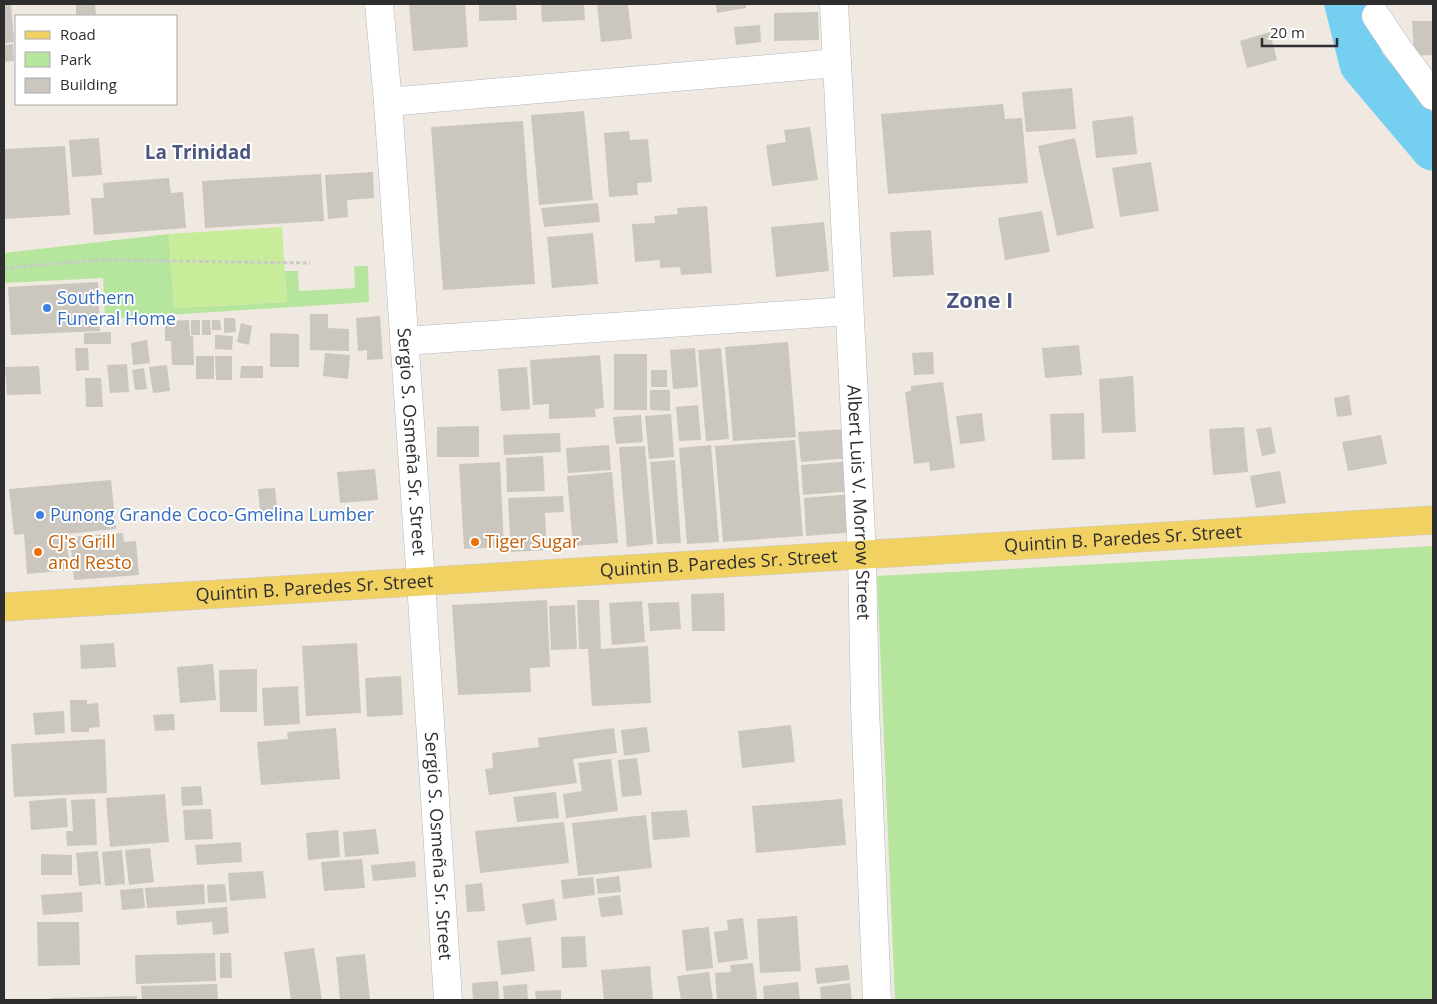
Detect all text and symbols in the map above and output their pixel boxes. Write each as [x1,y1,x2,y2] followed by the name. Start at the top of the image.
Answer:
[15,15,178,105] legend
[1262,15,1337,47] scale bar
[1270,22,1305,42] text: 20 m
[60,24,96,44] text: Road
[60,49,91,69] text: Park
[60,74,117,94] text: Building
[145,139,251,165] district label: La Trinidad
[947,284,1013,314] district label: Zone I
[57,285,176,330] place label: Southern Funeral Home
[41,302,53,314] marker: Southern Funeral Home
[393,327,432,557] street label: Sergio S. Osmeña Sr. Street
[842,384,876,620] street label: Albert Luis V. Morrow Street
[50,502,375,526] place label: Punong Grande Coco-Gmelina Lumber
[34,509,46,521] marker: Punong Grande Coco-Gmelina Lumber
[1003,519,1242,557] street label: Quintin B. Paredes Sr. Street
[48,529,132,574] place label: CJ's Grill and Resto
[485,529,580,553] place label: Tiger Sugar
[469,536,481,548] marker: Tiger Sugar
[599,543,838,582] street label: Quintin B. Paredes Sr. Street
[32,546,44,558] marker: CJ's Grill and Resto
[195,568,434,606] street label: Quintin B. Paredes Sr. Street
[420,731,458,961] street label: Sergio S. Osmeña Sr. Street

